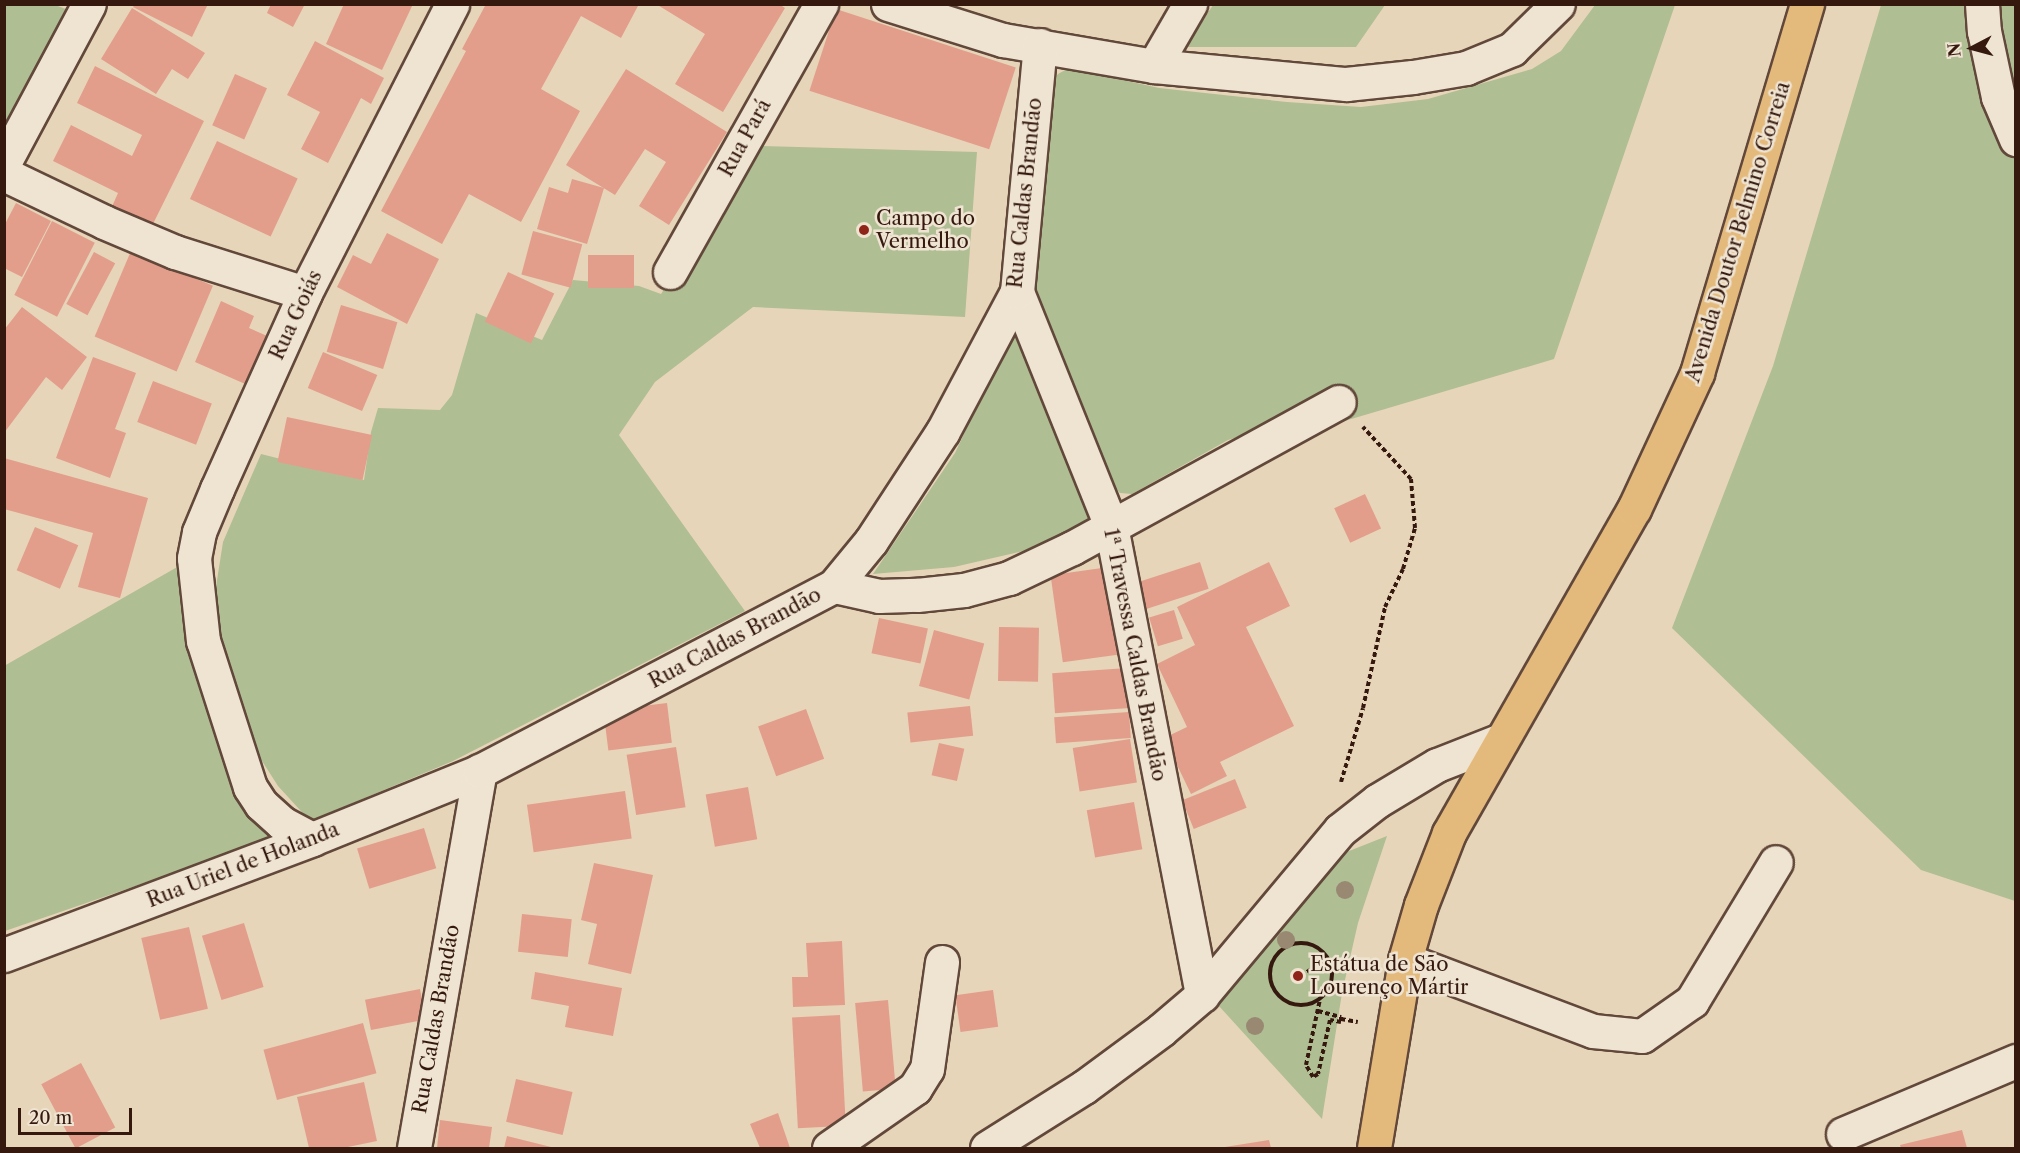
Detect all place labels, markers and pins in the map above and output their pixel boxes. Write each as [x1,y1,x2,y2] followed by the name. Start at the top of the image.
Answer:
[876,207,975,254] place label: Campo do Vermelho
[857,223,871,237] marker: Campo do Vermelho
[1310,952,1468,999] place label: Estátua de São Lourenço Mártir
[1291,969,1305,983] marker: Estátua de São Lourenço Mártir

